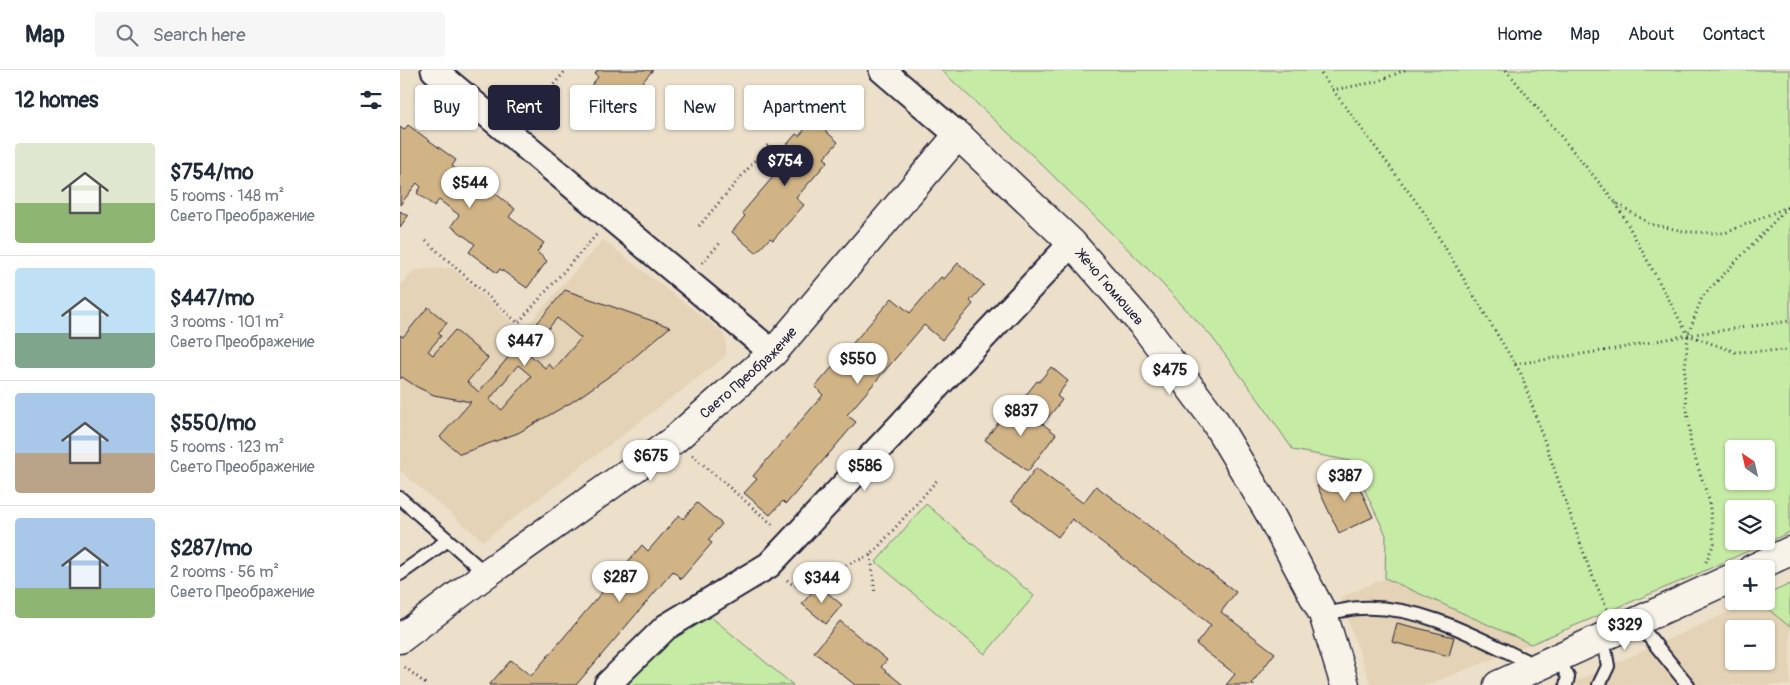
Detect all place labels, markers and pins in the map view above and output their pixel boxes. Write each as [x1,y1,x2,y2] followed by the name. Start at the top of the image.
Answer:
[755,144,815,187] pin: $754
[440,166,500,209] pin: $544
[495,324,555,367] pin: $447
[828,342,888,385] pin: $550
[1140,354,1200,396] pin: $475
[991,394,1051,437] pin: $837
[621,440,681,482] pin: $675
[835,450,895,492] pin: $586
[1315,460,1375,502] pin: $387
[590,560,650,603] pin: $287
[792,562,852,604] pin: $344
[1595,608,1655,651] pin: $329

